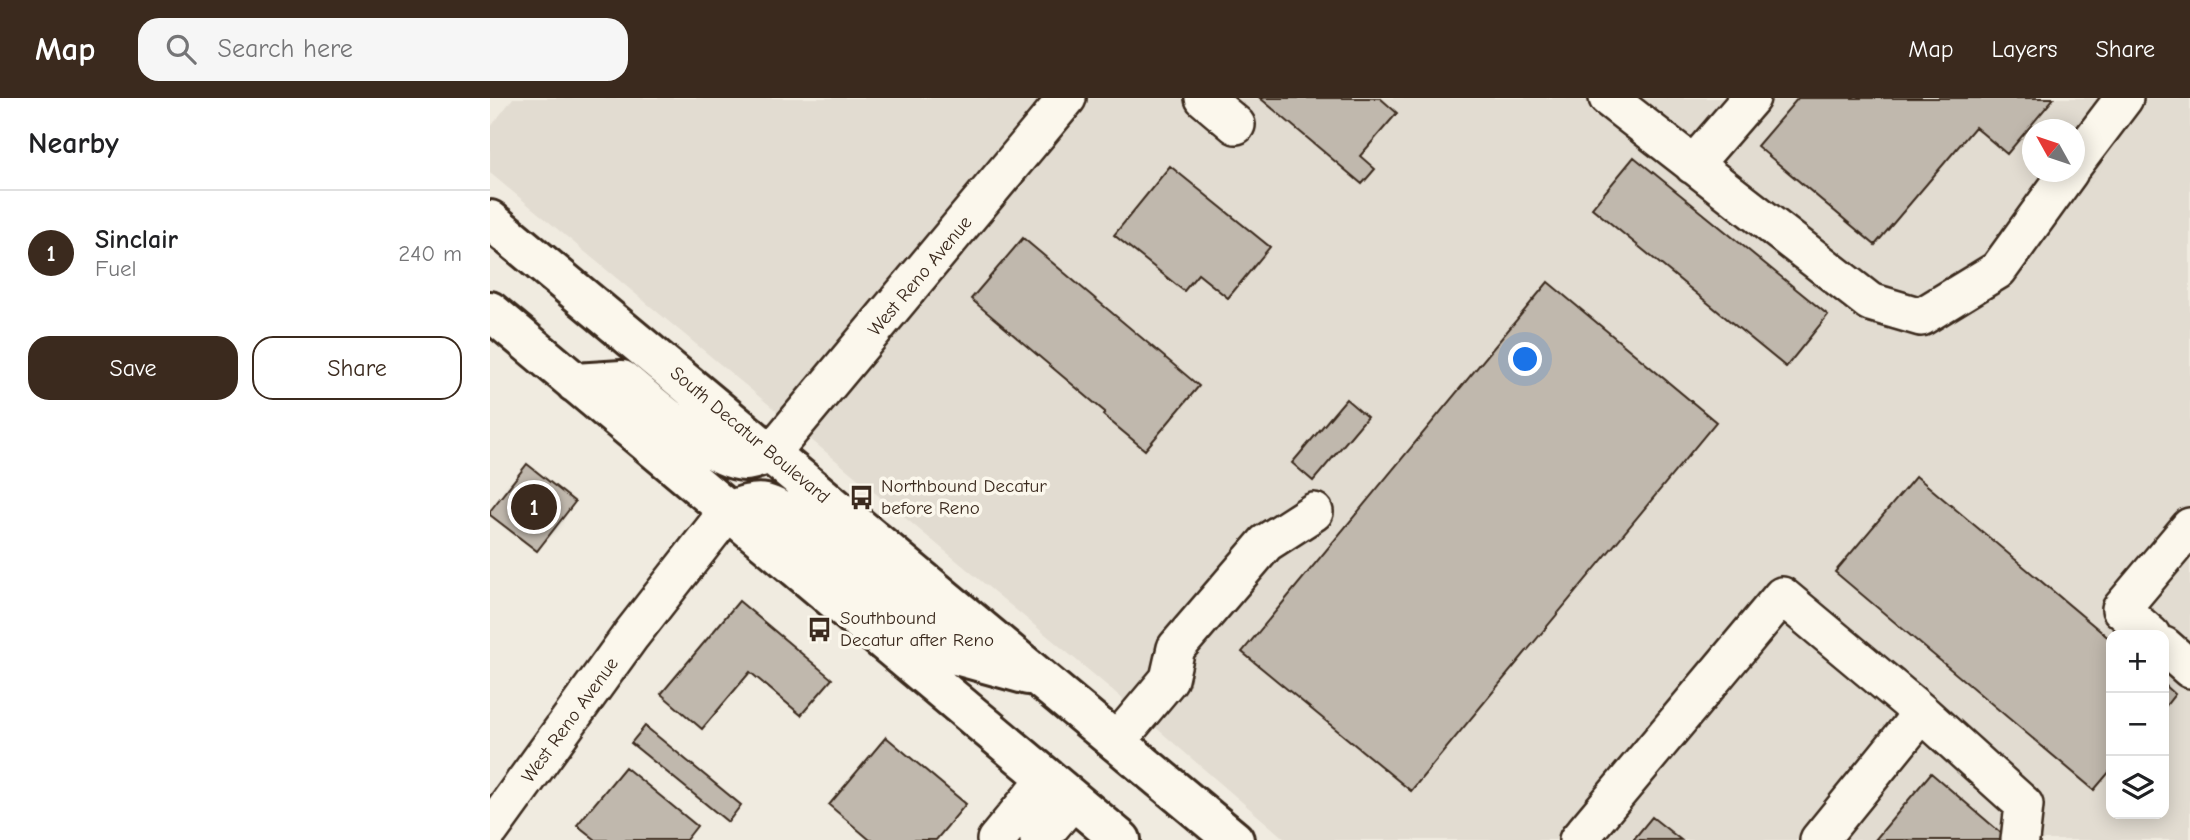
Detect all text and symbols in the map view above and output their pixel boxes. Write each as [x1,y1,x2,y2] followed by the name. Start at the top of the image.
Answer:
[138,18,628,81] search box
[35,30,96,68] text: Map
[162,30,200,68] icon: search
[218,34,353,64] text: Search here
[1908,35,1954,63] text: Map
[1992,35,2057,63] text: Layers
[2095,35,2155,63] text: Share
[2022,119,2085,182] north arrow
[28,126,119,161] text: Nearby
[863,212,977,340] street label: West Reno Avenue
[95,225,178,255] text: Sinclair
[46,240,56,267] text: 1
[398,240,462,267] text: 240 m
[95,255,137,282] text: Fuel
[28,336,238,400] button: Save
[252,336,462,400] button: Share
[1508,342,1542,376] your location
[666,362,834,508] street label: South Decatur Boulevard
[881,475,1047,519] place label: Northbound Decatur before Reno
[511,481,557,533] pin: 1
[847,483,875,511] bus stop icon: Northbound Decatur before Reno
[840,607,994,651] place label: Southbound Decatur after Reno
[806,615,834,643] bus stop icon: Southbound Decatur after Reno
[2106,630,2169,819] map controls
[2106,630,2169,693] button: +
[517,653,623,787] street label: West Reno Avenue
[2106,693,2169,756] button: −
[2106,756,2169,819] button: layers

